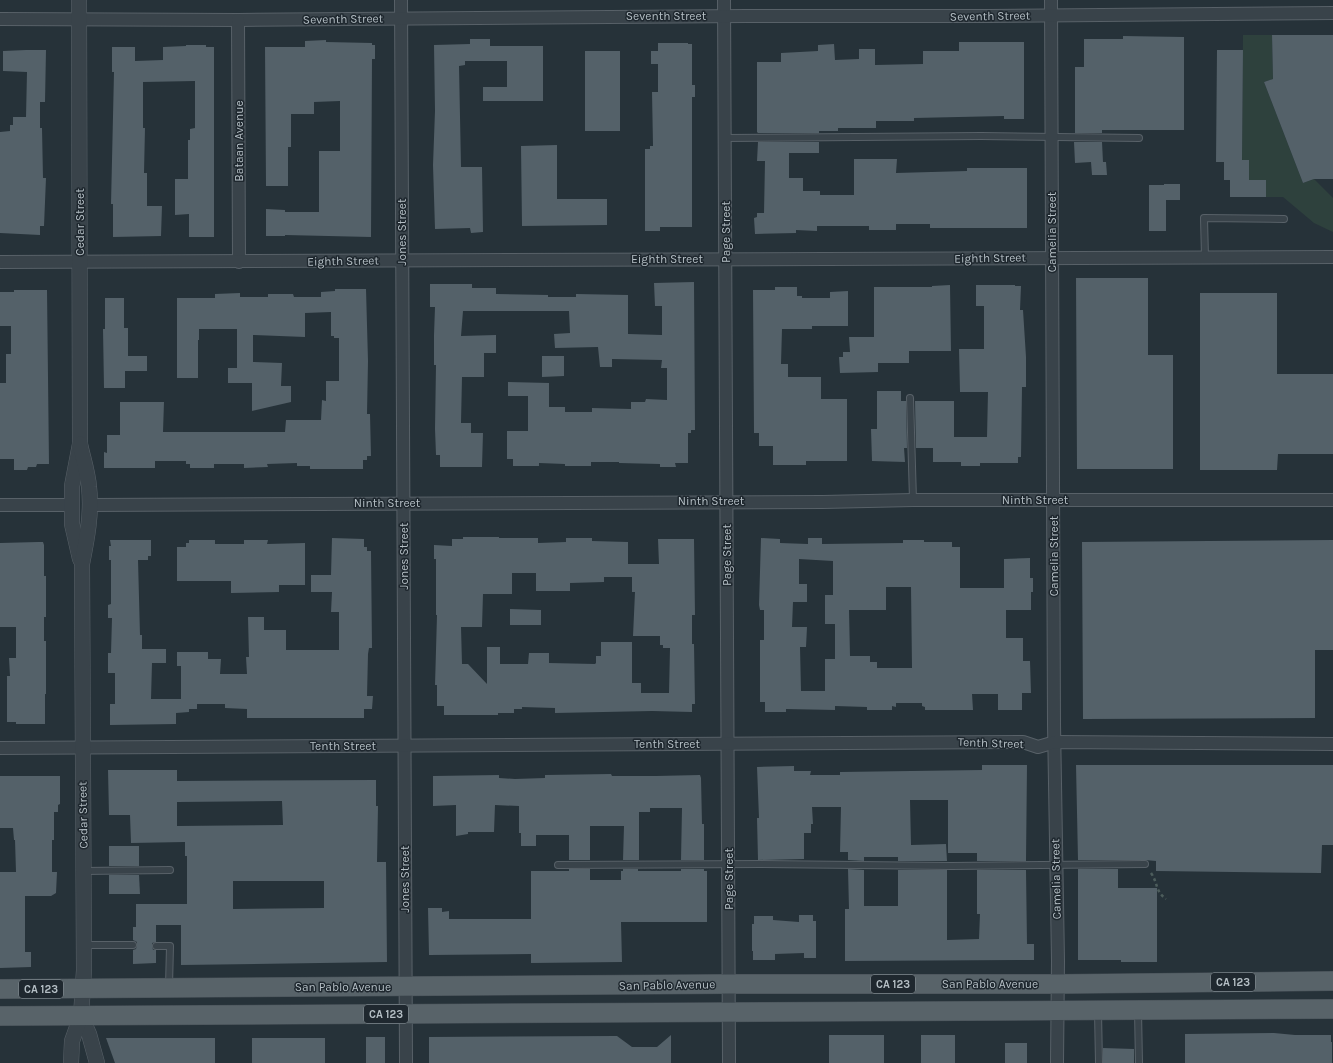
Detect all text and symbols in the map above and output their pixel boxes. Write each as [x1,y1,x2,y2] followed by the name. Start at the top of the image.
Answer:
[950,8,1031,24] street label: Seventh Street
[626,9,707,23] street label: Seventh Street
[303,11,384,27] street label: Seventh Street
[232,100,246,182] street label: Bataan Avenue
[73,188,87,256] street label: Cedar Street
[1045,191,1059,272] street label: Camelia Street
[395,198,409,265] street label: Jones Street
[719,201,733,263] street label: Page Street
[954,250,1027,266] street label: Eighth Street
[631,252,703,266] street label: Eighth Street
[307,253,380,269] street label: Eighth Street
[1002,493,1069,507] street label: Ninth Street
[678,494,745,508] street label: Ninth Street
[354,496,421,510] street label: Ninth Street
[1047,515,1061,596] street label: Camelia Street
[397,522,411,589] street label: Jones Street
[720,524,734,586] street label: Page Street
[958,735,1025,751] street label: Tenth Street
[634,737,701,751] street label: Tenth Street
[310,739,377,753] street label: Tenth Street
[75,781,91,849] street label: Cedar Street
[1048,838,1064,919] street label: Camelia Street
[398,845,412,912] street label: Jones Street
[722,848,736,910] street label: Page Street
[1211,973,1255,991] road number: CA 123
[871,975,915,993] road number: CA 123
[619,977,715,993] street label: San Pablo Avenue
[942,977,1038,991] street label: San Pablo Avenue
[19,980,63,998] road number: CA 123
[295,980,391,994] street label: San Pablo Avenue
[364,1005,408,1023] road number: CA 123

